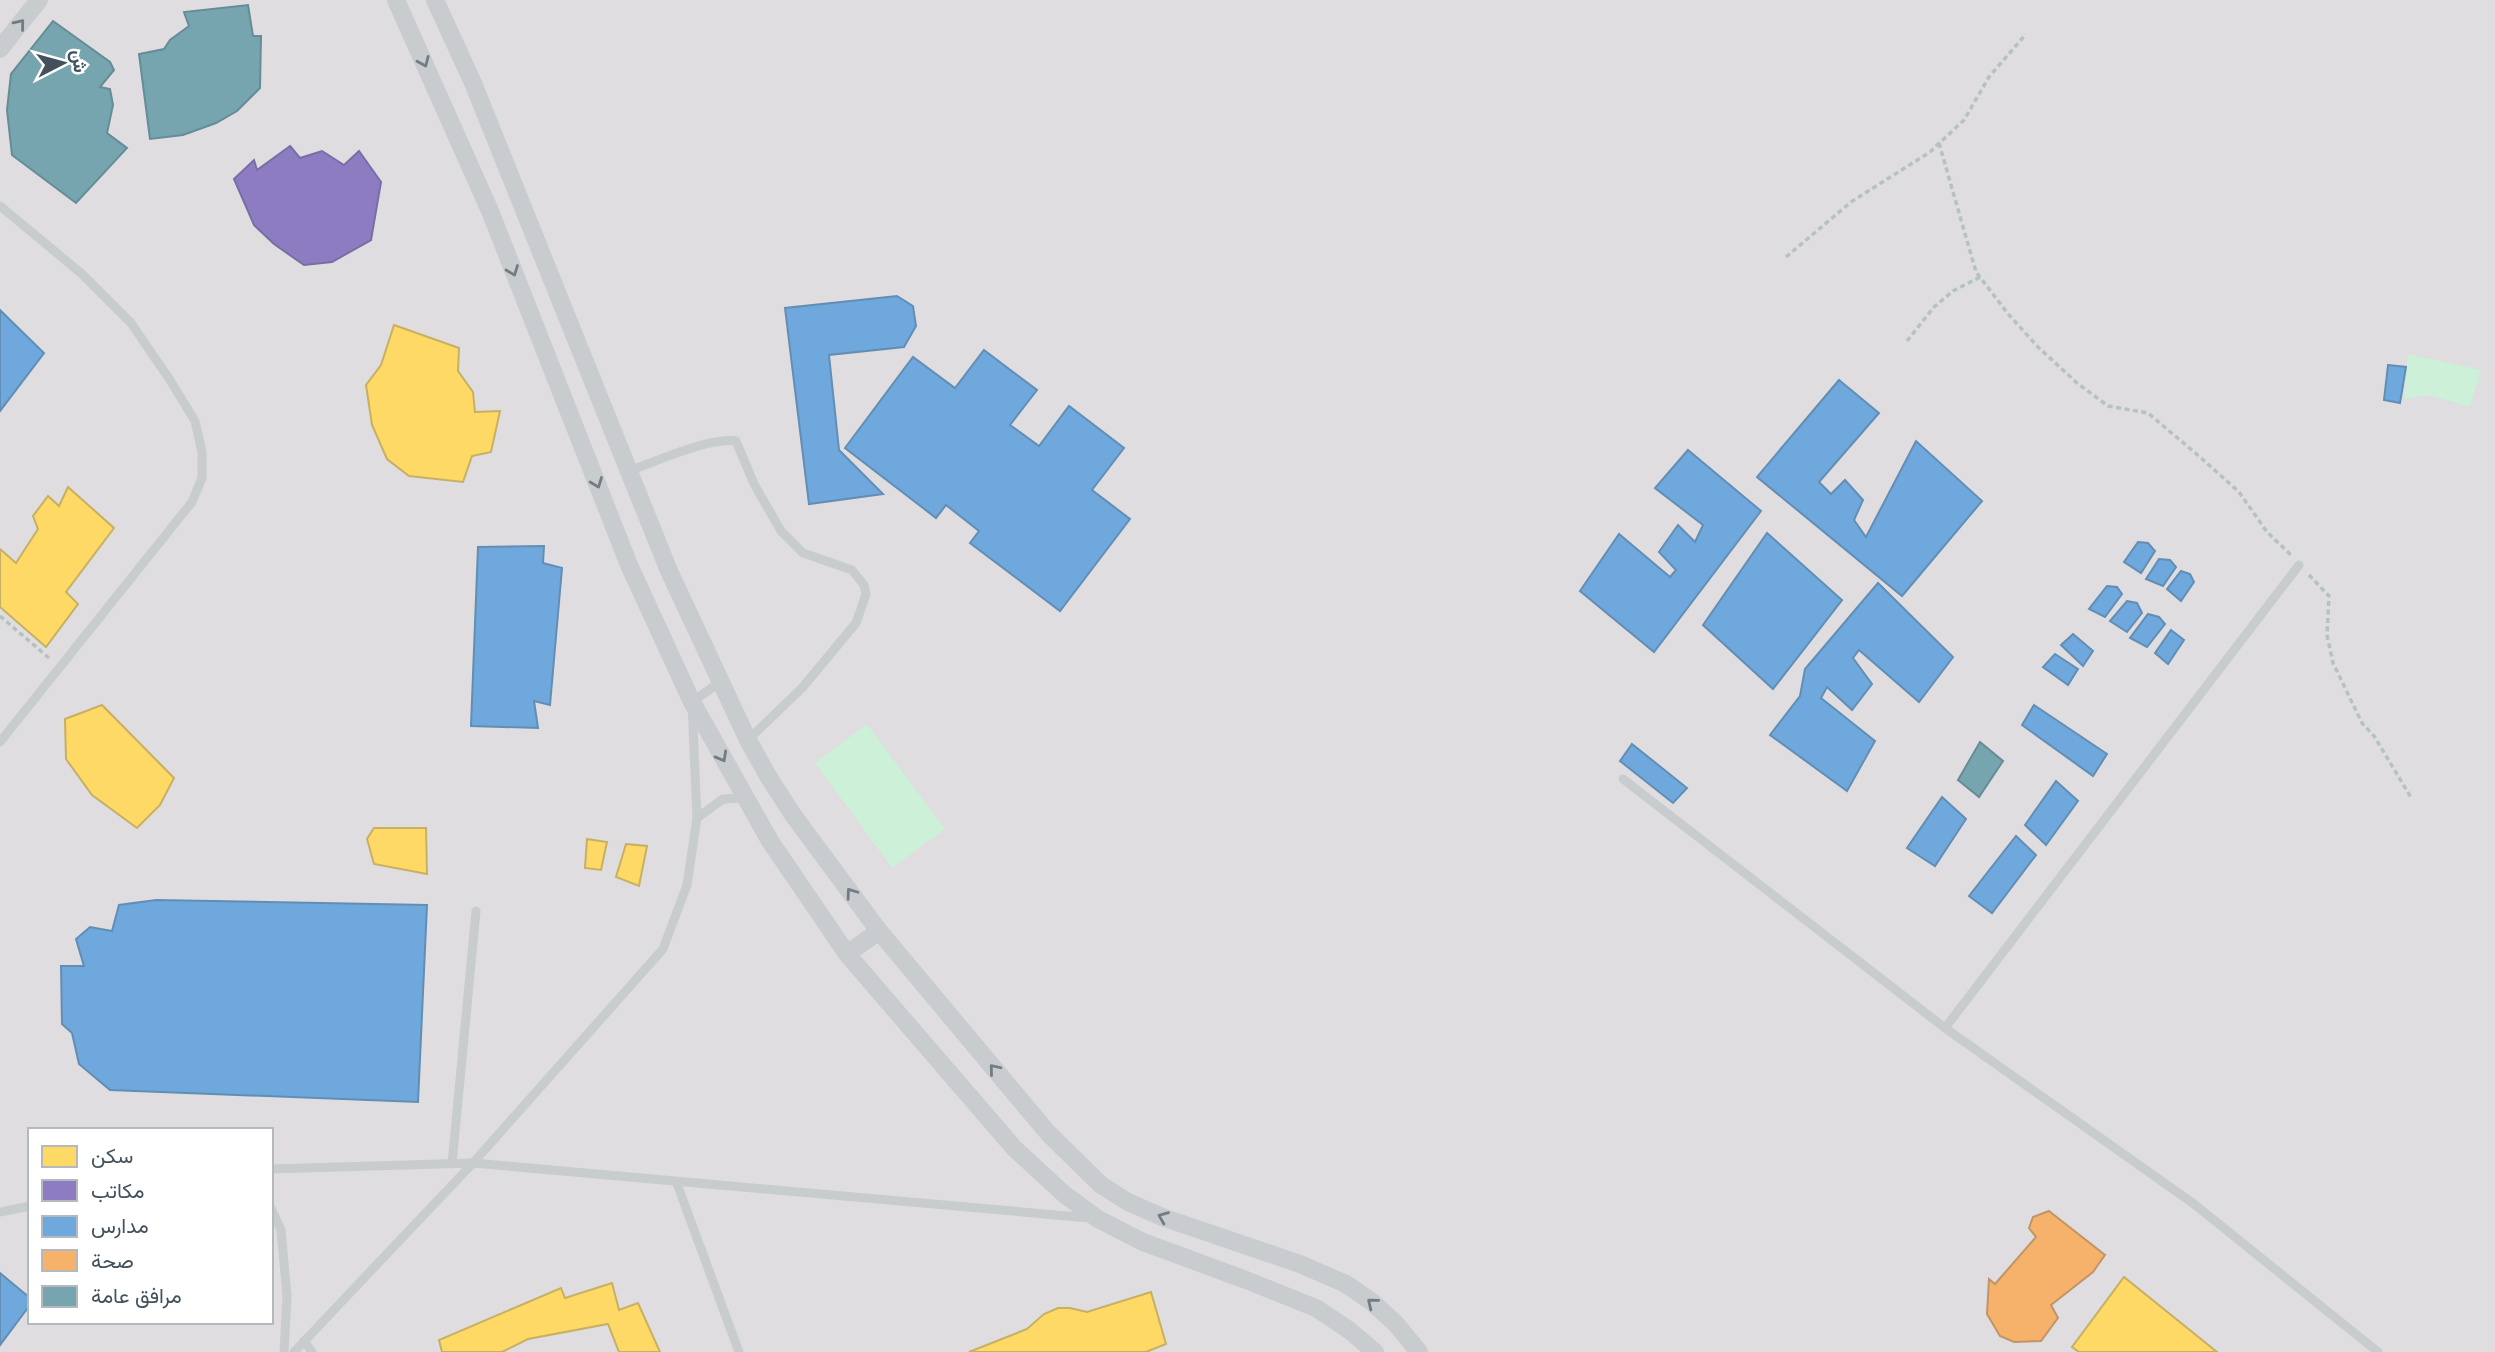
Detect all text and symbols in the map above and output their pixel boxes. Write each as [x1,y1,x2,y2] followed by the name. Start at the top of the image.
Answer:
[11,20,24,32] one-way arrow
[28,28,98,98] north arrow
[66,49,94,74] text: ش
[416,55,430,68] one-way arrow
[505,265,519,277] one-way arrow
[588,476,602,488] one-way arrow
[713,749,727,762] one-way arrow
[846,888,859,901] one-way arrow
[990,1065,1002,1078] one-way arrow
[28,1128,273,1324] legend
[91,1141,133,1169] text: سكن
[91,1176,144,1204] text: مكاتب
[91,1211,149,1239] text: مدارس
[1158,1211,1170,1225] one-way arrow
[91,1246,134,1274] text: صحة
[91,1281,182,1309] text: مرافق عامة
[1367,1299,1380,1311] one-way arrow

